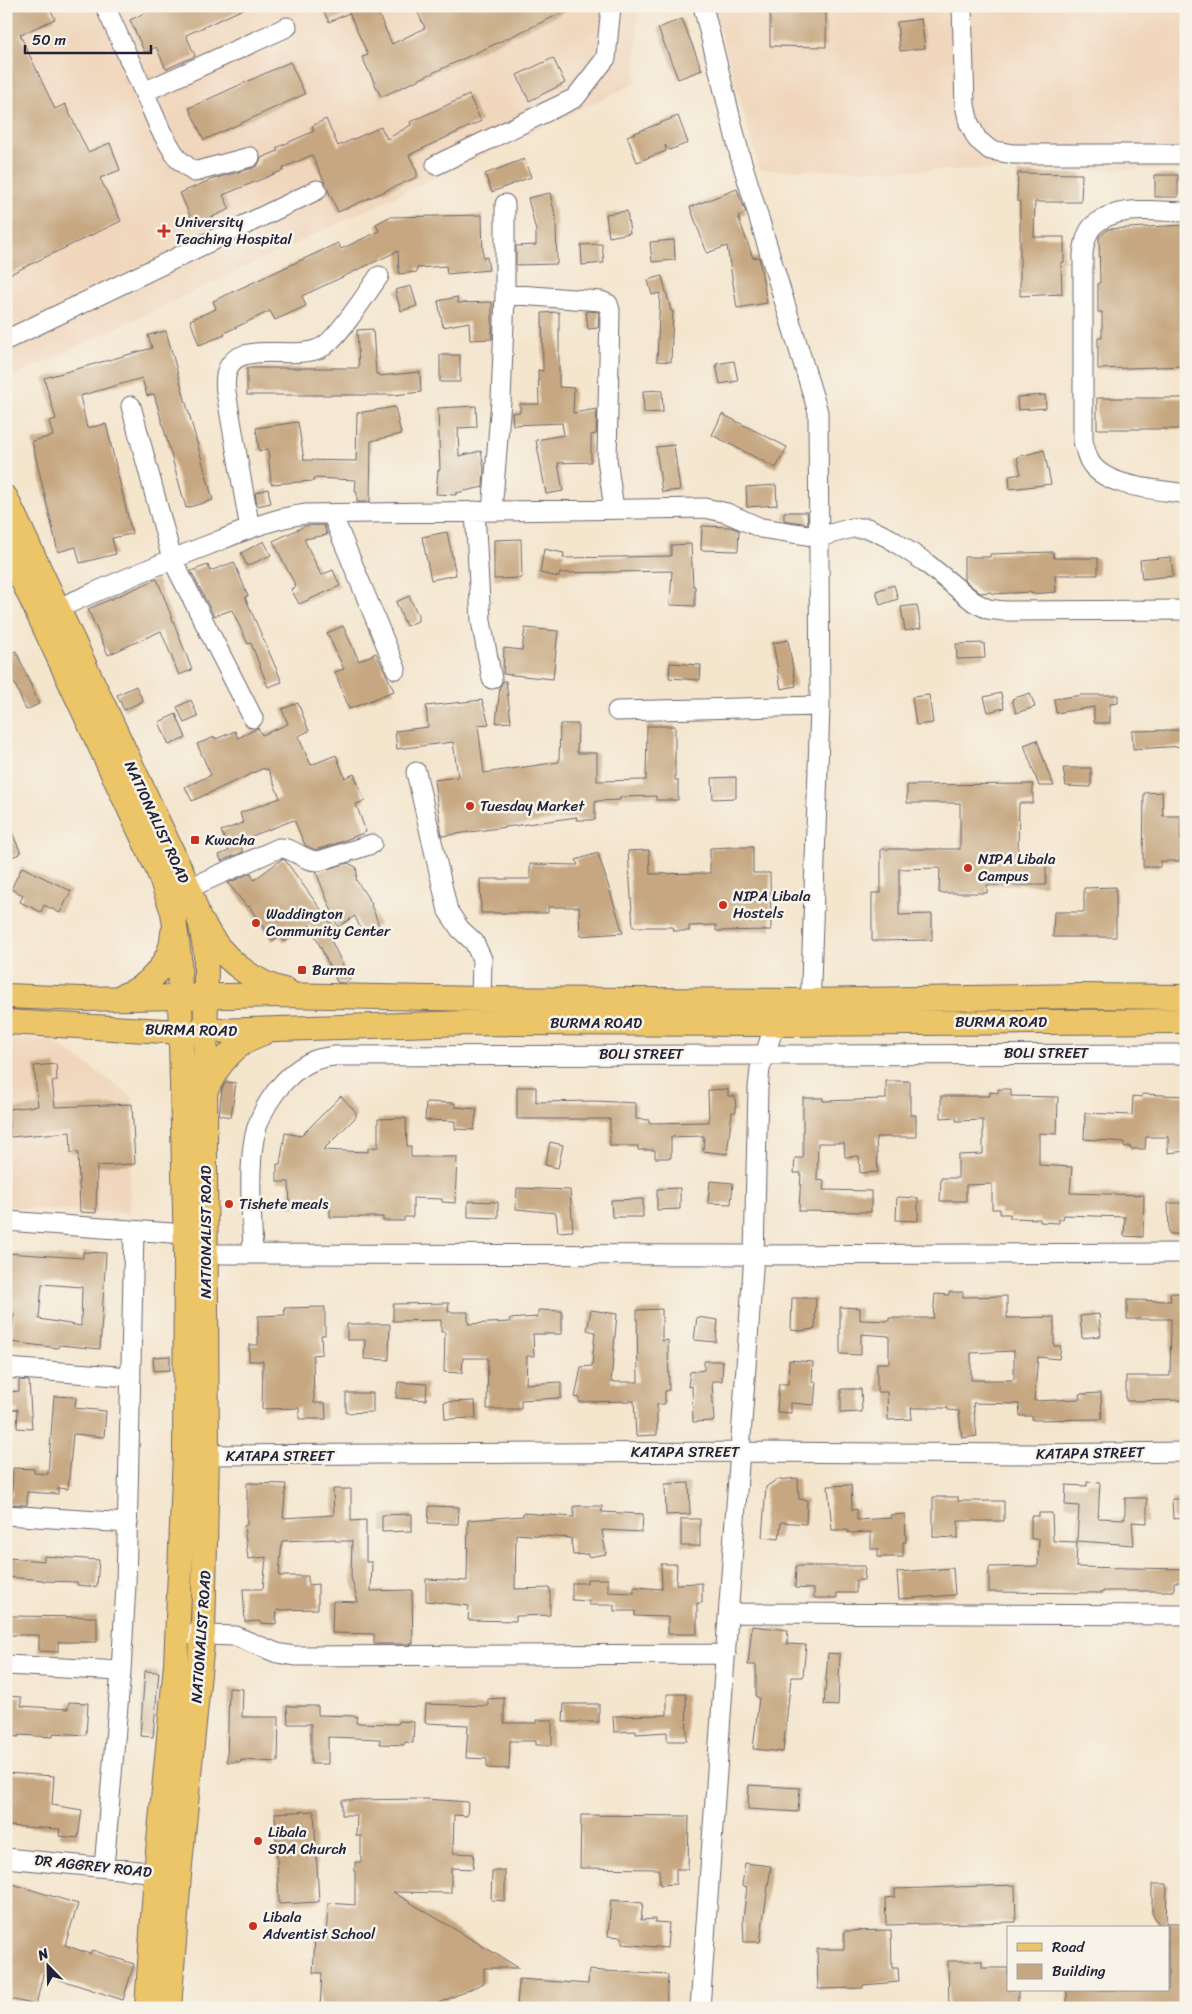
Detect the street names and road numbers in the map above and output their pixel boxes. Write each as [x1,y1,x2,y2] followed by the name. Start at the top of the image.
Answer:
[117,756,197,888] street label: NATIONALIST ROAD
[955,1009,1047,1035] street label: BURMA ROAD
[550,1010,642,1036] street label: BURMA ROAD
[145,1016,237,1044] street label: BURMA ROAD
[1004,1040,1090,1066] street label: BOLI STREET
[599,1041,685,1067] street label: BOLI STREET
[193,1166,219,1298] street label: NATIONALIST ROAD
[631,1439,741,1465] street label: KATAPA STREET
[1036,1439,1146,1467] street label: KATAPA STREET
[226,1443,336,1469] street label: KATAPA STREET
[183,1570,219,1704] street label: NATIONALIST ROAD
[33,1847,153,1885] street label: DR AGGREY ROAD

